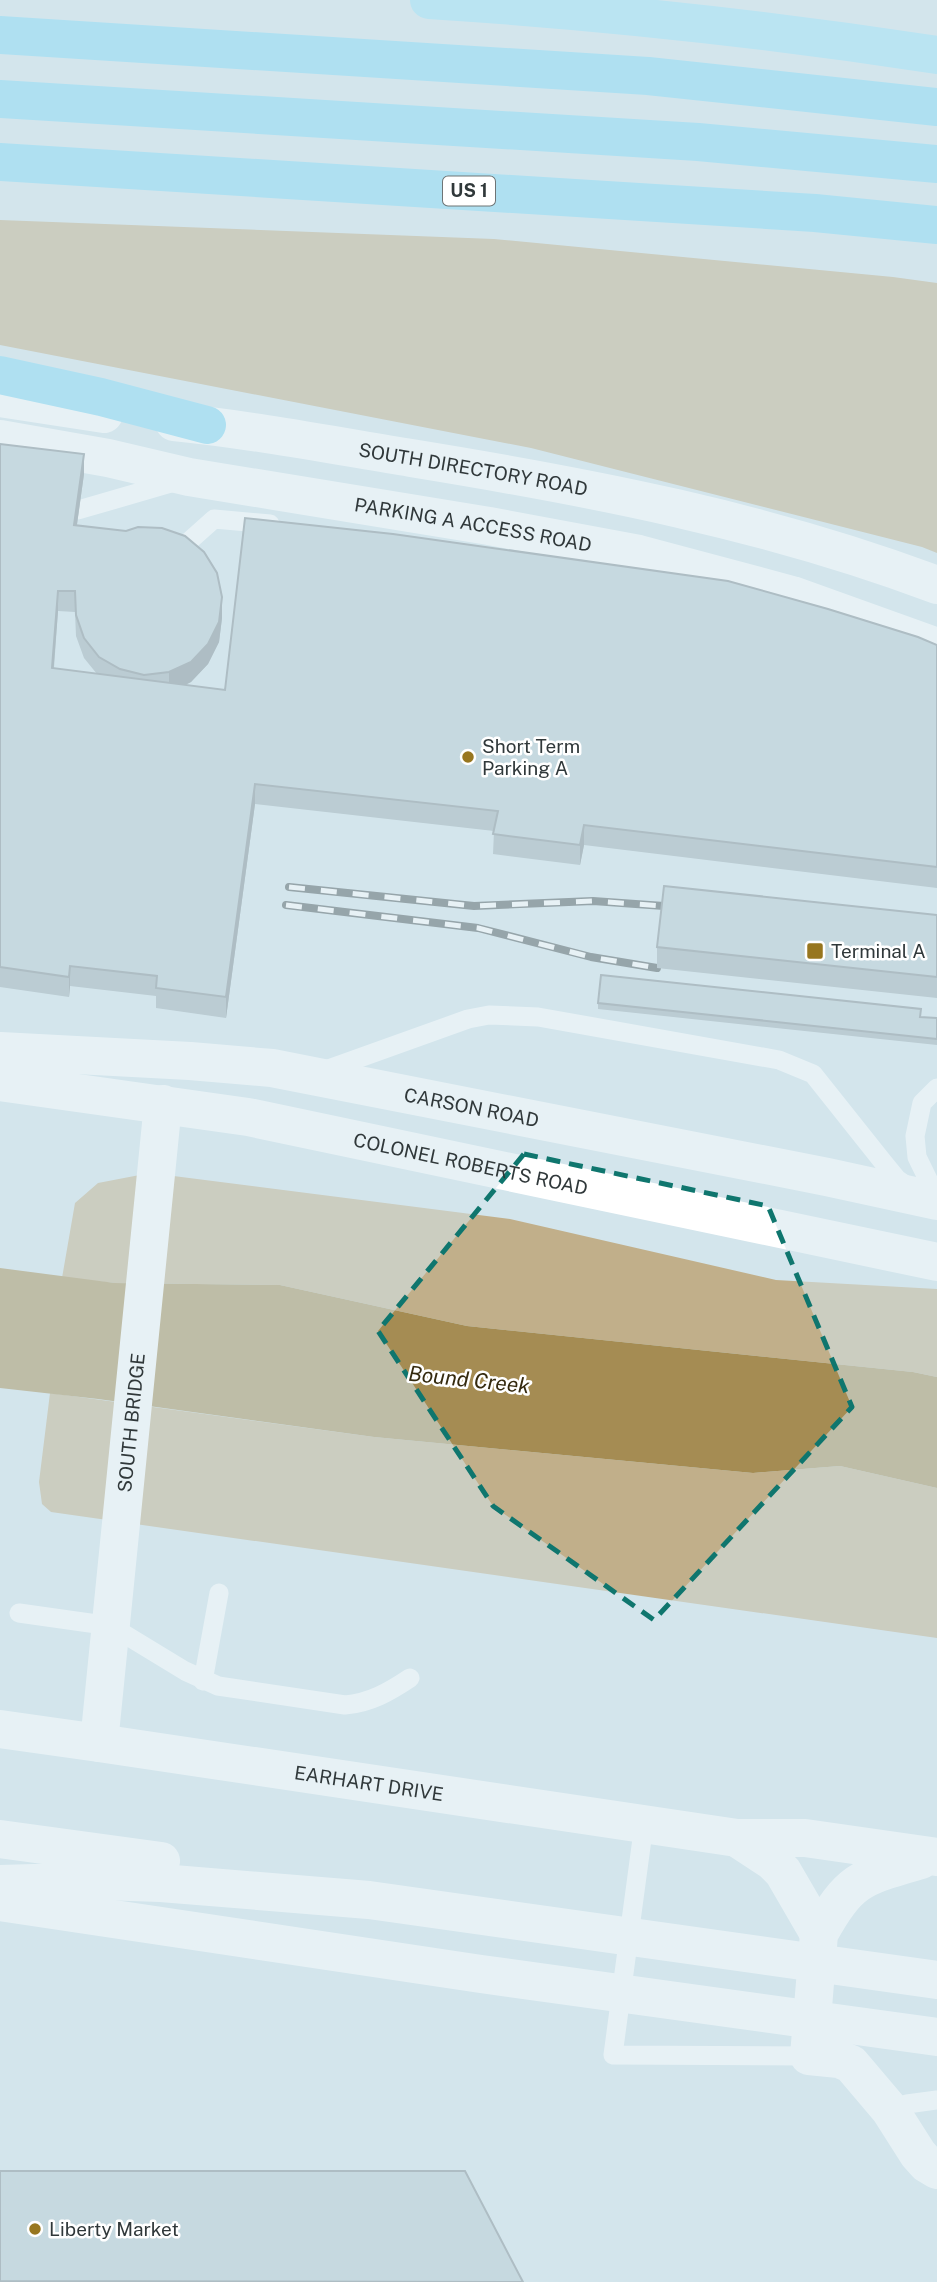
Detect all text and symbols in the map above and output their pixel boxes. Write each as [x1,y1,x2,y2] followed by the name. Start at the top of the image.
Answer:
[443,176,495,206] road number: US 1
[357,438,590,500] street label: SOUTH DIRECTORY ROAD
[353,493,594,556] street label: PARKING A ACCESS ROAD
[482,735,580,779] place label: Short Term Parking A
[460,749,476,765] marker: Short Term Parking A
[831,940,926,962] place label: Terminal A
[805,941,825,961] marker: Terminal A
[402,1083,541,1131] street label: CARSON ROAD
[352,1129,590,1199] street label: COLONEL ROBERTS ROAD
[113,1352,149,1493] street label: SOUTH BRIDGE
[407,1361,532,1398] water label: Bound Creek
[293,1761,445,1805] street label: EARHART DRIVE
[49,2218,179,2240] place label: Liberty Market
[27,2221,43,2237] marker: Liberty Market

